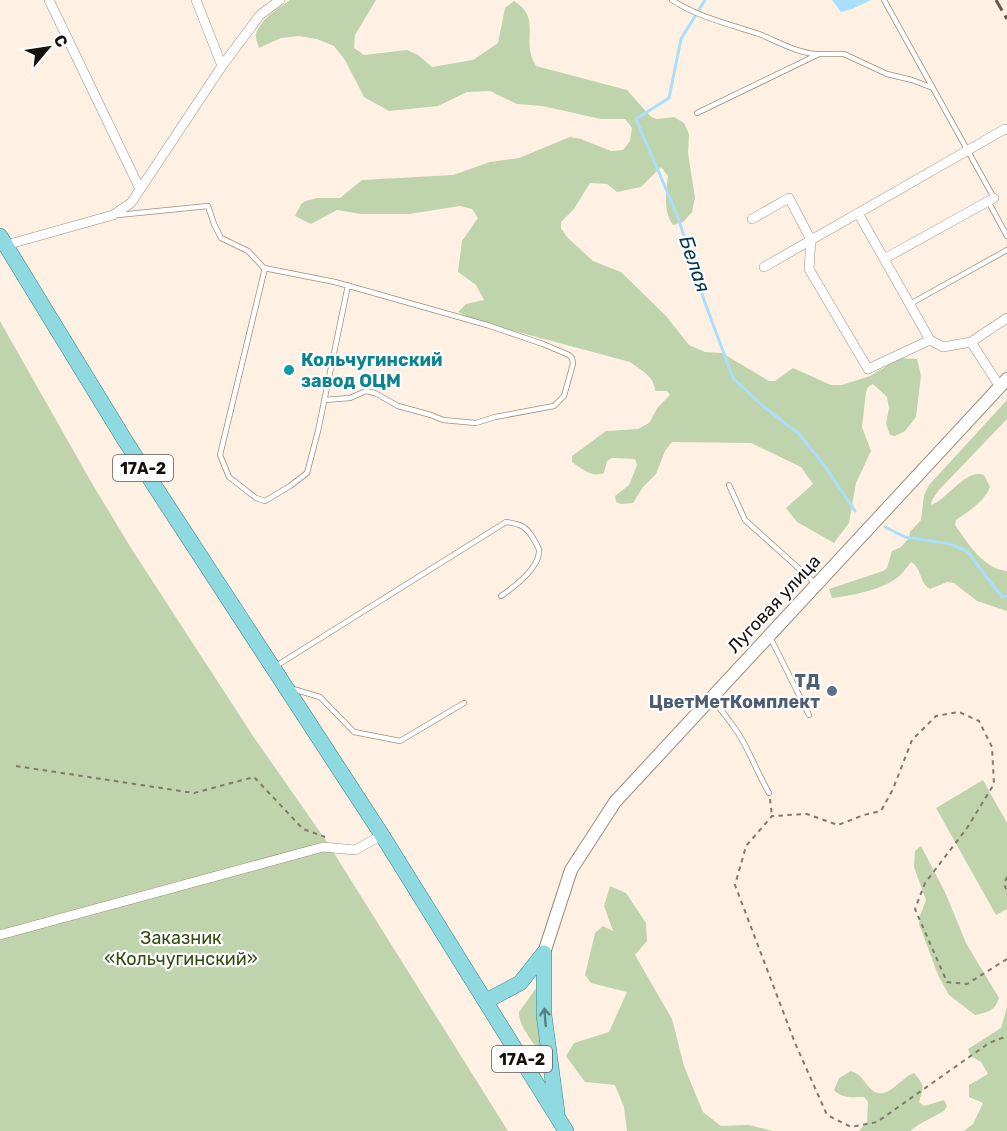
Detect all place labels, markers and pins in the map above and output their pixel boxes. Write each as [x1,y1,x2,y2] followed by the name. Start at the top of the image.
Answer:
[301,349,443,392] place label: Кольчугинский завод ОЦМ
[282,363,296,377] marker: Кольчугинский завод ОЦМ
[649,670,820,713] place label: ТД ЦветМетКомплект
[825,684,839,698] marker: ТД ЦветМетКомплект

